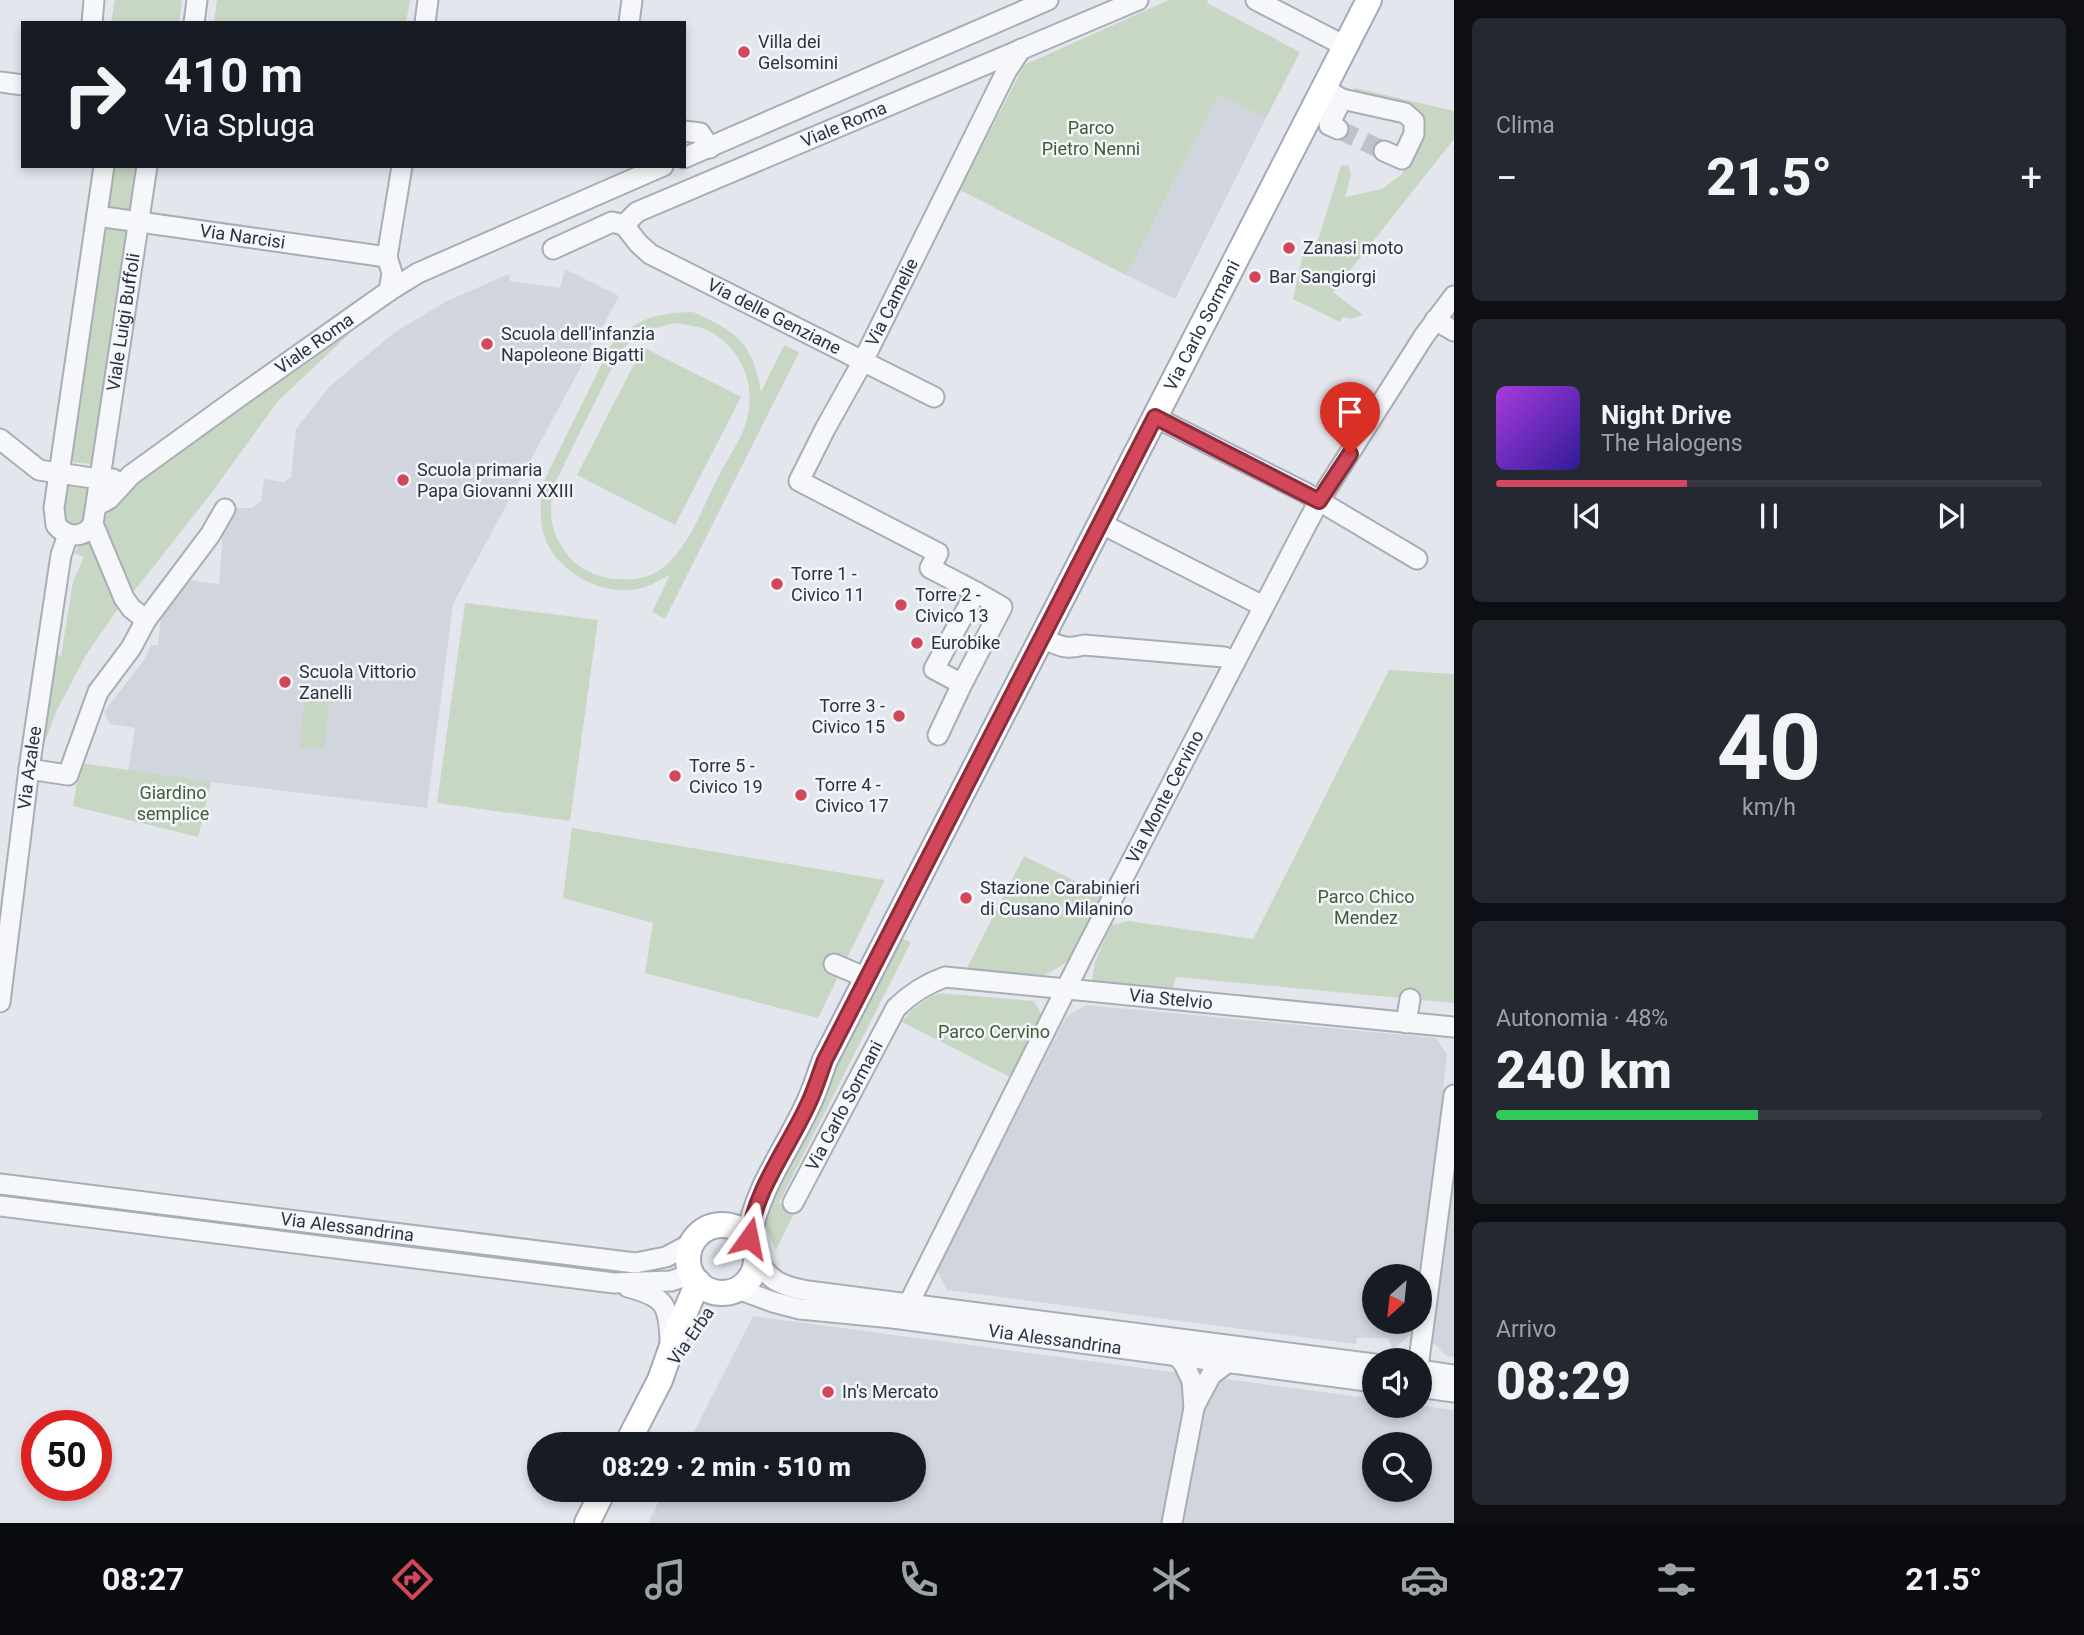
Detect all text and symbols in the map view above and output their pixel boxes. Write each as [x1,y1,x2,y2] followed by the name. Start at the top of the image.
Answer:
[758,31,838,73] place label: Villa dei Gelsomini
[736,44,752,60] marker: Villa dei Gelsomini
[164,47,303,104] text: 410 m
[49,49,140,140] icon: right
[798,97,890,151] street label: Viale Roma
[164,106,315,144] text: Via Spluga
[1496,112,1555,139] text: Clima
[1042,117,1140,159] park label: Parco Pietro Nenni
[1706,147,1832,208] text: 21.5°
[1496,156,1518,200] text: −
[2020,156,2042,200] text: +
[198,220,287,253] street label: Via Narcisi
[1303,237,1403,258] place label: Zanasi moto
[1281,240,1297,256] marker: Zanasi moto
[102,252,144,393] street label: Viale Luigi Buffoli
[861,255,922,349] street label: Via Camelie
[1159,256,1244,394] street label: Via Carlo Sormani
[1269,266,1376,287] place label: Bar Sangiorgi
[1247,269,1263,285] marker: Bar Sangiorgi
[704,274,845,358] street label: Via delle Genziane
[271,308,357,378] street label: Viale Roma
[501,323,655,365] place label: Scuola dell'infanzia Napoleone Bigatti
[479,336,495,352] marker: Scuola dell'infanzia Napoleone Bigatti
[1320,382,1380,454] pin
[1331,393,1369,431] icon: arrive
[1601,400,1731,430] text: Night Drive
[1601,430,1743,457] text: The Halogens
[417,459,574,501] place label: Scuola primaria Papa Giovanni XXIII
[395,472,411,488] marker: Scuola primaria Papa Giovanni XXIII
[1568,497,1606,535] icon: previous
[1750,497,1788,535] icon: pause
[1932,497,1970,535] icon: next
[791,563,865,605] place label: Torre 1 - Civico 11
[769,576,785,592] marker: Torre 1 - Civico 11
[915,584,989,626] place label: Torre 2 - Civico 13
[893,597,909,613] marker: Torre 2 - Civico 13
[931,632,1000,653] place label: Eurobike
[909,635,925,651] marker: Eurobike
[299,661,416,703] place label: Scuola Vittorio Zanelli
[277,674,293,690] marker: Scuola Vittorio Zanelli
[811,695,885,737] place label: Torre 3 - Civico 15
[1717,695,1821,801] text: 40
[891,708,907,724] marker: Torre 3 - Civico 15
[13,725,45,811] street label: Via Azalee
[1121,727,1208,867] street label: Via Monte Cervino
[689,755,763,797] place label: Torre 5 - Civico 19
[667,768,683,784] marker: Torre 5 - Civico 19
[815,774,889,816] place label: Torre 4 - Civico 17
[137,782,209,824] park label: Giardino semplice
[793,787,809,803] marker: Torre 4 - Civico 17
[1742,794,1796,821] text: km/h
[980,877,1140,919] place label: Stazione Carabinieri di Cusano Milanino
[1318,886,1414,928] park label: Parco Chico Mendez
[958,890,974,906] marker: Stazione Carabinieri di Cusano Milanino
[1128,984,1214,1013] street label: Via Stelvio
[1496,1005,1668,1032] text: Autonomia · 48%
[938,1021,1050,1042] park label: Parco Cervino
[801,1037,887,1174] street label: Via Carlo Sormani
[1496,1040,1672,1101] text: 240 km
[712,1201,786,1275] position arrow
[279,1208,415,1245] street label: Via Alessandrina
[1362,1264,1432,1334] north arrow
[1362,1264,1432,1502] map controls
[663,1303,718,1369] street label: Via Erba
[1496,1316,1556,1343] text: Arrivo
[987,1320,1123,1358] street label: Via Alessandrina
[1362,1348,1432,1418] button: sound
[1496,1351,1631,1412] text: 08:29
[842,1381,939,1402] place label: In's Mercato
[820,1384,836,1400] marker: In's Mercato
[21,1410,112,1501] speed limit sign: 50
[1362,1432,1432,1502] button: search
[602,1452,851,1482] text: 08:29 · 2 min · 510 m
[388,1555,437,1604] icon: directions
[641,1555,690,1604] icon: music
[894,1555,943,1604] icon: phone
[1147,1555,1196,1604] icon: climate
[1400,1555,1449,1604] icon: car
[1652,1555,1701,1604] icon: filters
[102,1560,184,1598] text: 08:27
[1905,1560,1982,1598] text: 21.5°

